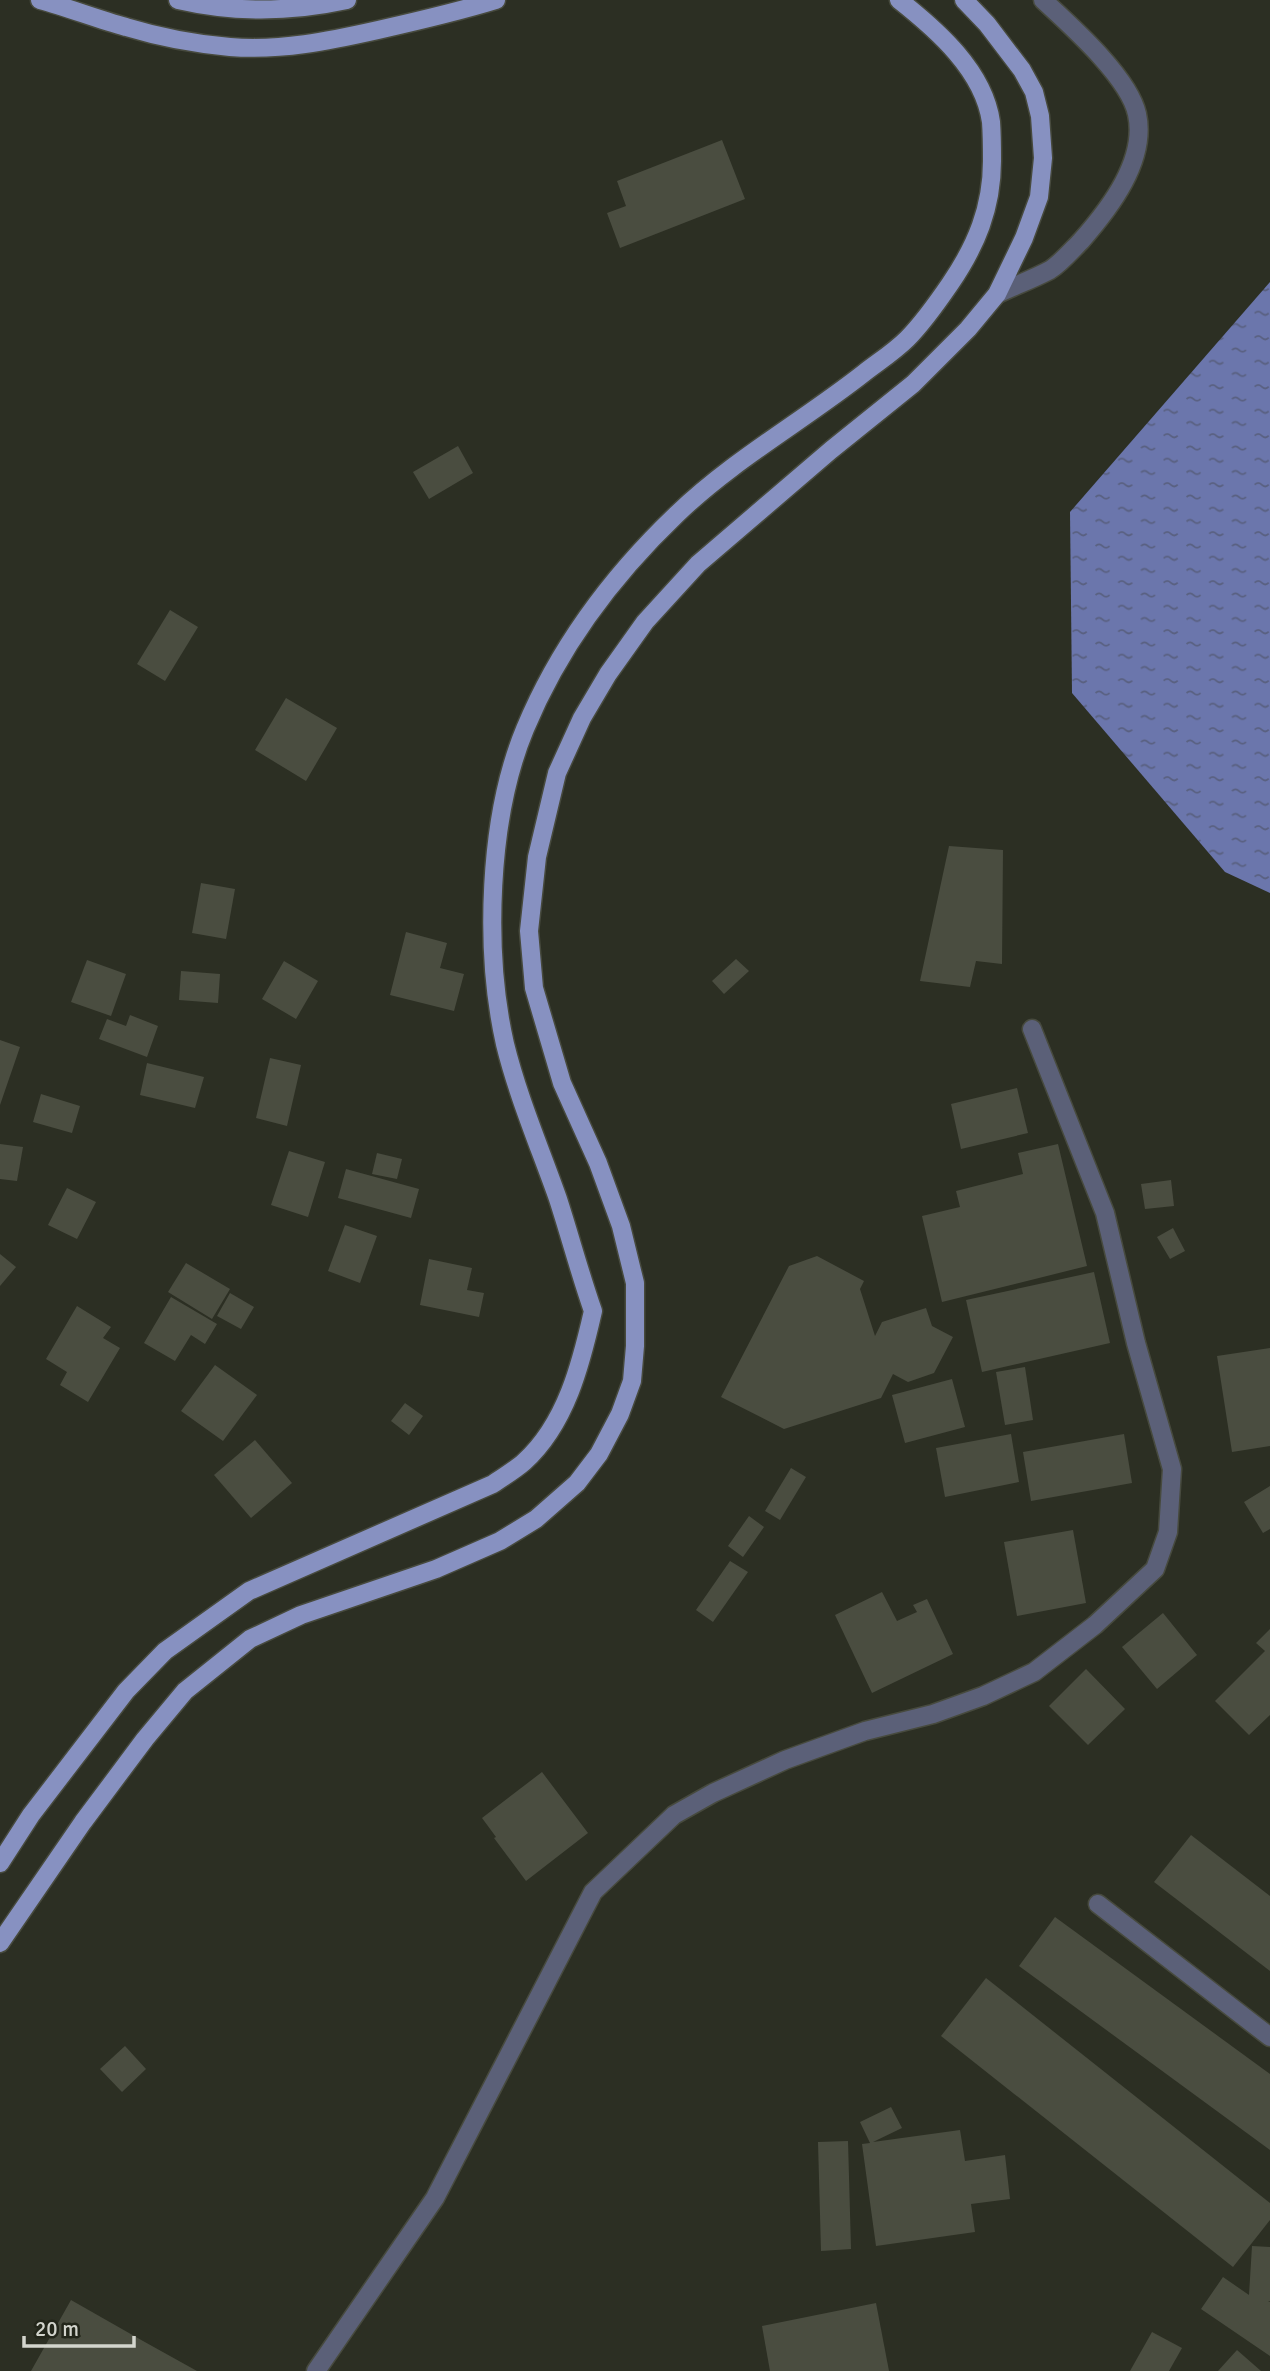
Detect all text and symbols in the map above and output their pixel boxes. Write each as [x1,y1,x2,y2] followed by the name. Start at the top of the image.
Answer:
[24,2304,135,2348] scale bar
[35,2316,79,2342] text: 20 m

